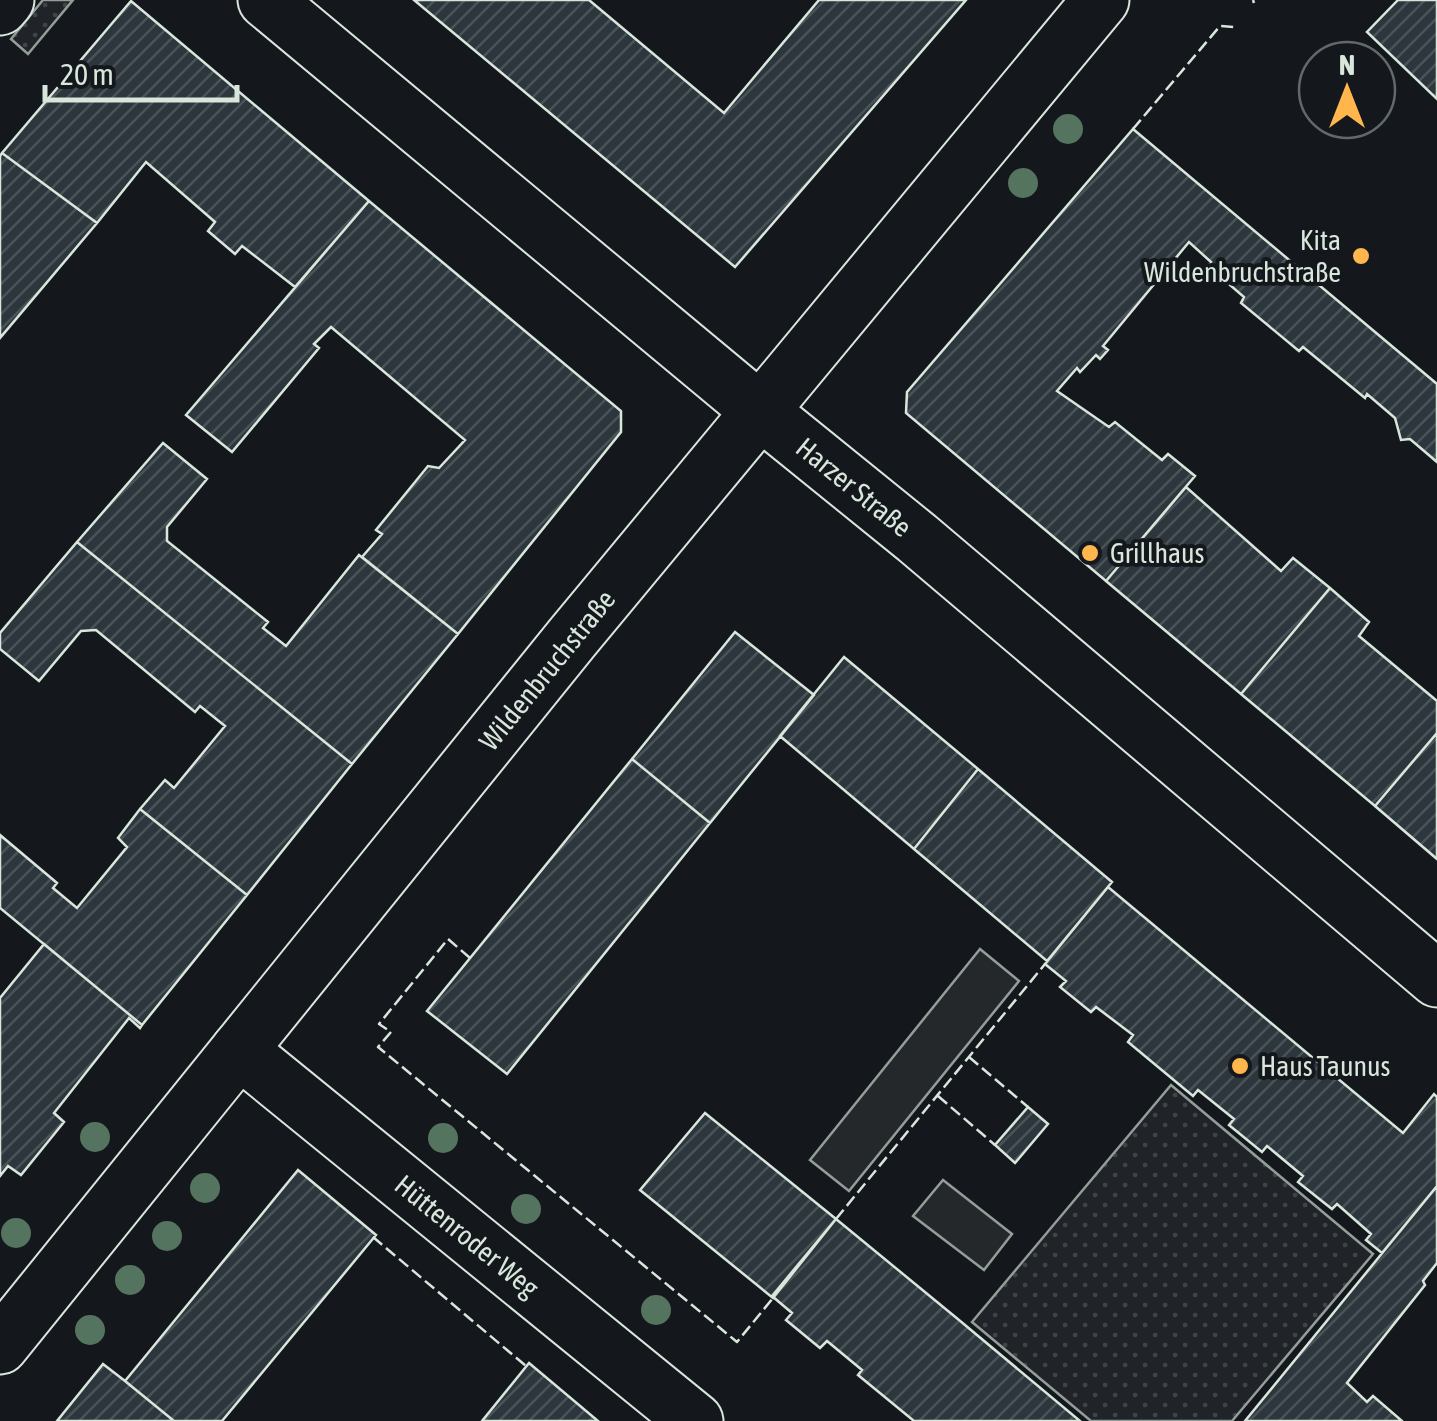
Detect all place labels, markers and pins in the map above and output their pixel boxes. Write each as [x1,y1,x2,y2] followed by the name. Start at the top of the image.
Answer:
[1144,224,1341,288] place label: Kita Wildenbruchstraße
[1350,245,1372,267] marker: Kita Wildenbruchstraße
[1110,537,1204,569] place label: Grillhaus
[1079,542,1101,564] marker: Grillhaus
[1260,1050,1390,1082] place label: Haus Taunus
[1229,1055,1251,1077] marker: Haus Taunus

